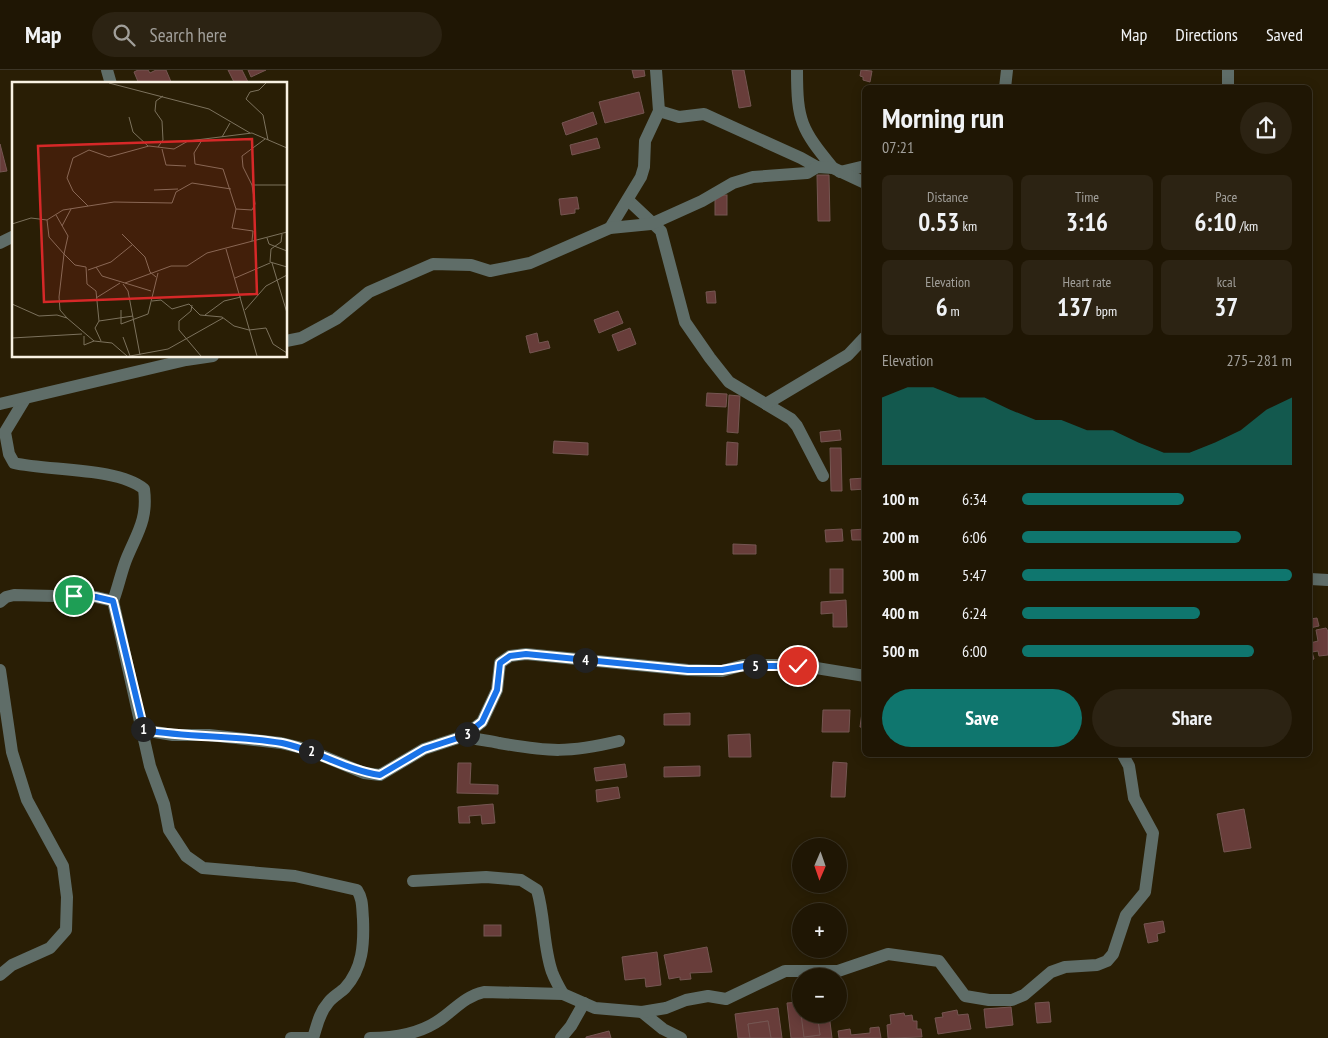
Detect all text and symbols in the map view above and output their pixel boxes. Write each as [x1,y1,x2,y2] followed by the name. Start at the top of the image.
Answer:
[92,12,442,57] search box
[25,19,62,50] text: Map
[110,21,138,49] icon: search
[150,23,227,47] text: Search here
[1121,23,1147,46] text: Map
[1175,23,1238,46] text: Directions
[1266,23,1303,46] text: Saved
[12,82,288,358] inset map
[882,99,1004,136] text: Morning run
[1240,102,1292,154] button: share
[882,137,914,157] text: 07:21
[927,188,968,206] text: Distance
[1075,188,1099,206] text: Time
[1215,188,1237,206] text: Pace
[918,206,959,238] text: 0.53
[1066,206,1108,238] text: 3:16
[1194,206,1237,238] text: 6:10
[959,217,977,235] text: km
[1237,217,1258,235] text: /km
[925,273,970,291] text: Elevation
[1063,273,1111,291] text: Heart rate
[1217,273,1236,291] text: kcal
[936,291,948,323] text: 6
[1057,291,1093,323] text: 137
[1214,291,1238,323] text: 37
[948,302,960,320] text: m
[1093,302,1117,320] text: bpm
[882,350,933,370] text: Elevation
[1227,350,1292,370] text: 275–281 m
[882,489,919,509] text: 100 m
[962,489,987,509] text: 6:34
[882,527,919,547] text: 200 m
[962,527,987,547] text: 6:06
[882,565,919,585] text: 300 m
[962,565,987,585] text: 5:47
[53,575,95,617] pin
[60,582,88,610] icon: arrive
[882,603,919,623] text: 400 m
[962,603,987,623] text: 6:24
[882,641,919,661] text: 500 m
[962,641,987,661] text: 6:00
[777,645,819,687] pin
[572,648,598,672] pin: 4
[582,651,589,669] text: 4
[784,652,812,680] icon: check
[742,654,768,678] pin: 5
[752,657,759,675] text: 5
[882,689,1082,747] button: Save
[1092,689,1292,747] button: Share
[130,716,156,742] pin: 1
[140,720,147,738] text: 1
[454,722,480,746] pin: 3
[464,725,471,743] text: 3
[298,738,324,764] pin: 2
[308,742,315,760] text: 2
[792,838,848,892] north arrow
[792,838,847,1023] map controls
[792,903,847,958] button: +
[792,968,847,1023] button: −

